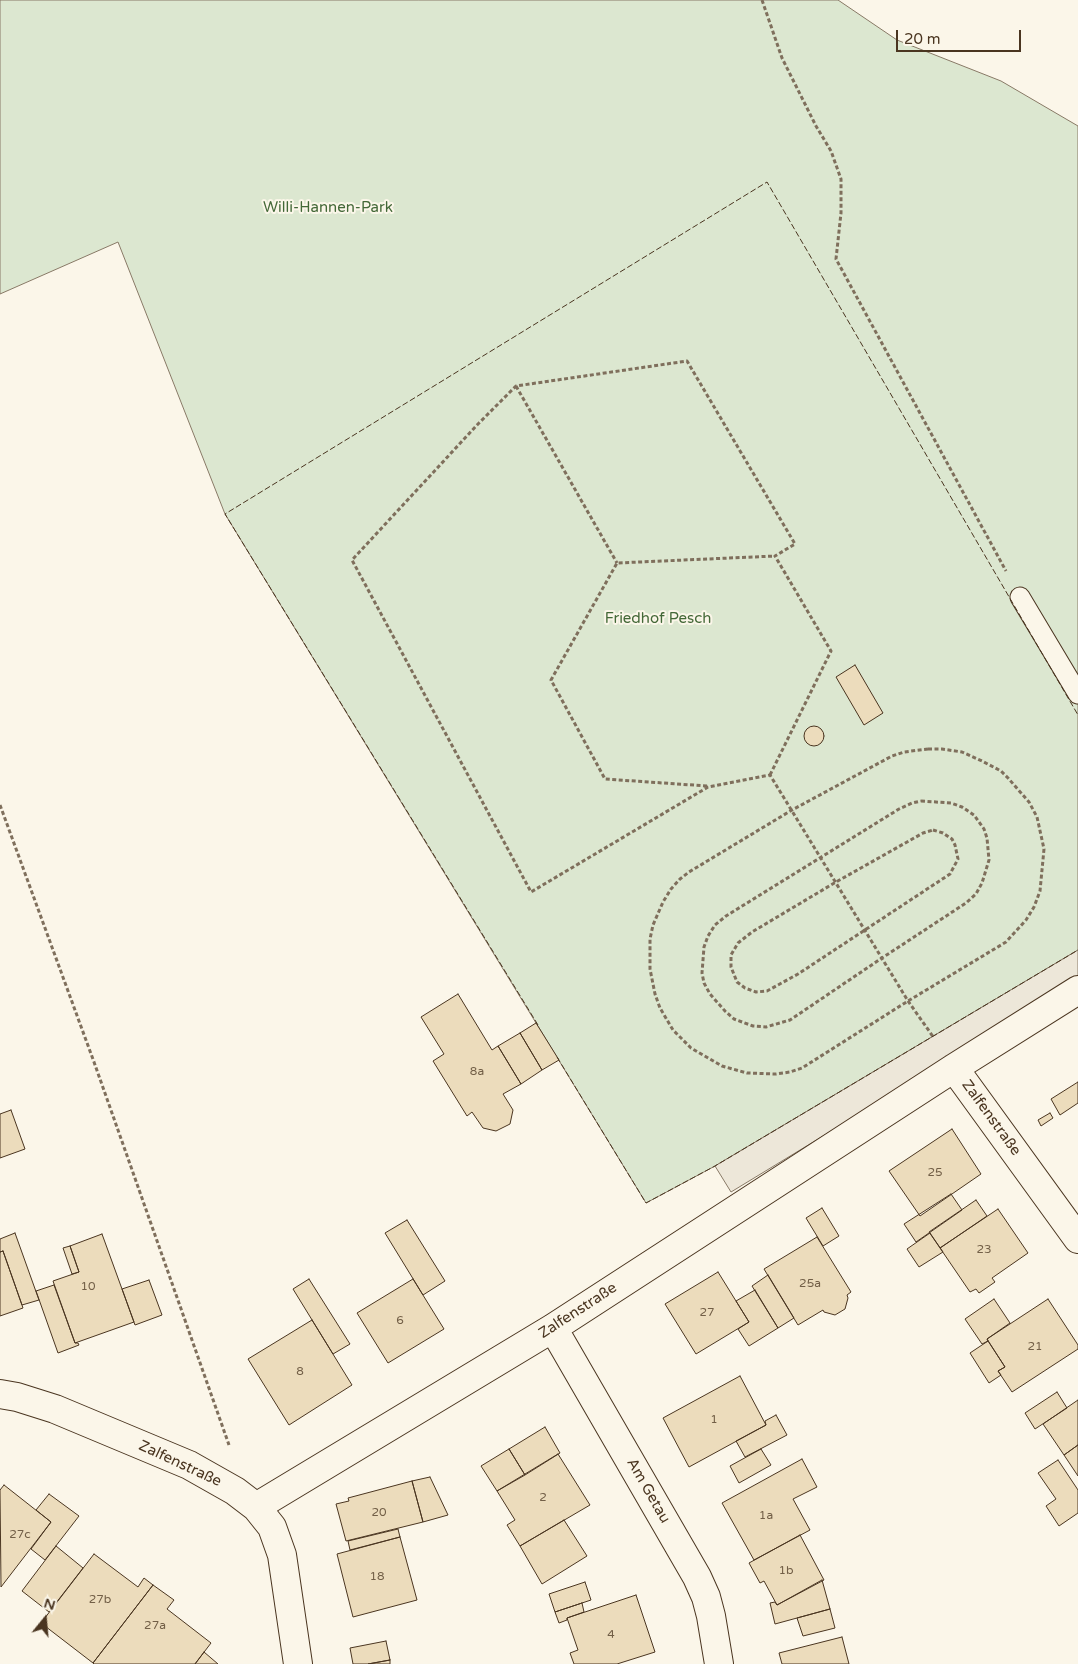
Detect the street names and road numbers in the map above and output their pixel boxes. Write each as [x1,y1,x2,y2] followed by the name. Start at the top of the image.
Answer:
[957,1077,1025,1159] street label: Zalfenstraße
[536,1279,620,1343] street label: Zalfenstraße
[136,1437,224,1491] street label: Zalfenstraße
[622,1455,674,1527] street label: Am Getau

